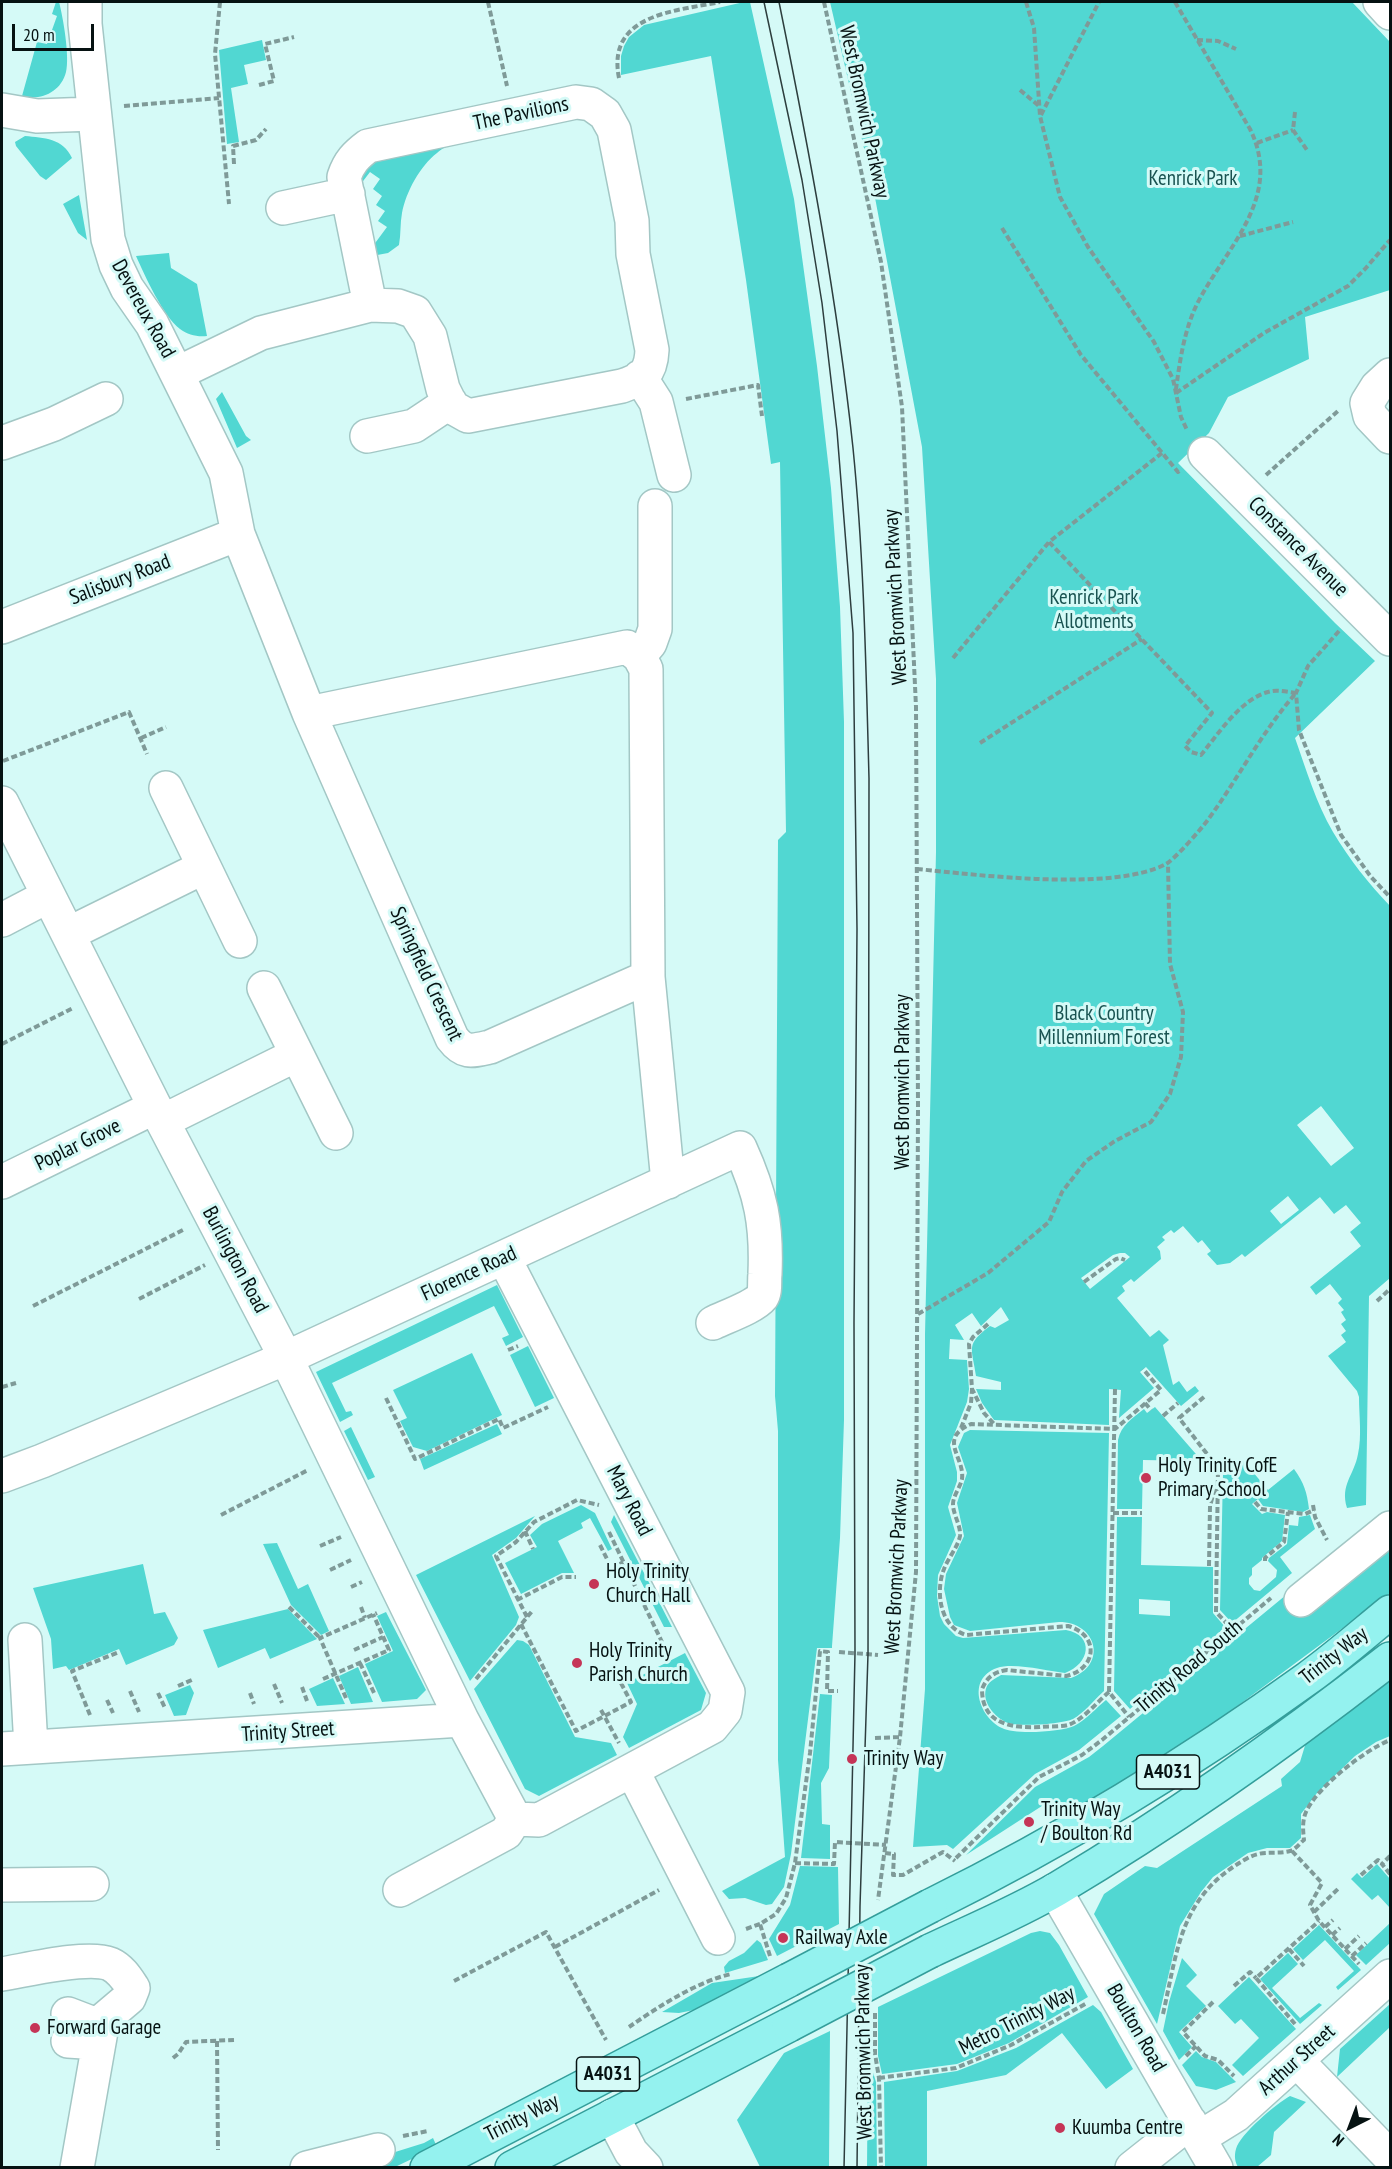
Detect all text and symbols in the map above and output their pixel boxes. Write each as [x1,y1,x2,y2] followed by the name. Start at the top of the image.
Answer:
[15,12,98,50] scale bar
[23,23,55,46] text: 20 m
[833,23,895,201] street label: West Bromwich Parkway
[471,92,571,136] street label: The Pavilions
[1148,166,1238,192] park label: Kenrick Park
[106,255,180,363] street label: Devereux Road
[1243,492,1353,602] street label: Constance Avenue
[879,509,913,685] street label: West Bromwich Parkway
[66,549,174,611] street label: Salisbury Road
[1049,585,1139,635] park label: Kenrick Park Allotments
[384,903,468,1045] street label: Springfield Crescent
[890,994,916,1170] street label: West Bromwich Parkway
[1038,1001,1170,1051] park label: Black Country Millennium Forest
[31,1113,125,1177] street label: Poplar Grove
[196,1203,274,1317] street label: Burlington Road
[417,1241,521,1307] street label: Florence Road
[1158,1453,1278,1503] place label: Holy Trinity CofE Primary School
[601,1462,657,1540] street label: Mary Road
[1139,1471,1153,1485] marker: Holy Trinity CofE Primary School
[880,1479,914,1655] street label: West Bromwich Parkway
[606,1559,690,1609] place label: Holy Trinity Church Hall
[587,1577,601,1591] marker: Holy Trinity Church Hall
[1130,1615,1248,1719] street label: Trinity Road South
[1295,1622,1373,1690] street label: Trinity Way
[589,1638,688,1688] place label: Holy Trinity Parish Church
[570,1656,584,1670] marker: Holy Trinity Parish Church
[241,1716,335,1748] street label: Trinity Street
[864,1746,943,1772] place label: Trinity Way
[845,1752,859,1766] marker: Trinity Way
[1136,1755,1200,1789] road number: A4031
[1041,1797,1132,1847] place label: Trinity Way / Boulton Rd
[1022,1815,1036,1829] marker: Trinity Way / Boulton Rd
[795,1925,888,1951] place label: Railway Axle
[776,1931,790,1945] marker: Railway Axle
[850,1964,878,2140] street label: West Bromwich Parkway
[1101,1980,1171,2076] street label: Boulton Road
[955,1981,1079,2061] street label: Metro Trinity Way
[47,2015,161,2041] place label: Forward Garage
[1254,2019,1340,2101] street label: Arthur Street
[28,2021,42,2035] marker: Forward Garage
[576,2057,640,2091] road number: A4031
[481,2089,563,2147] street label: Trinity Way
[1320,2097,1380,2157] north arrow
[1072,2115,1183,2141] place label: Kuumba Centre
[1053,2121,1067,2135] marker: Kuumba Centre
[1328,2130,1348,2151] text: N

